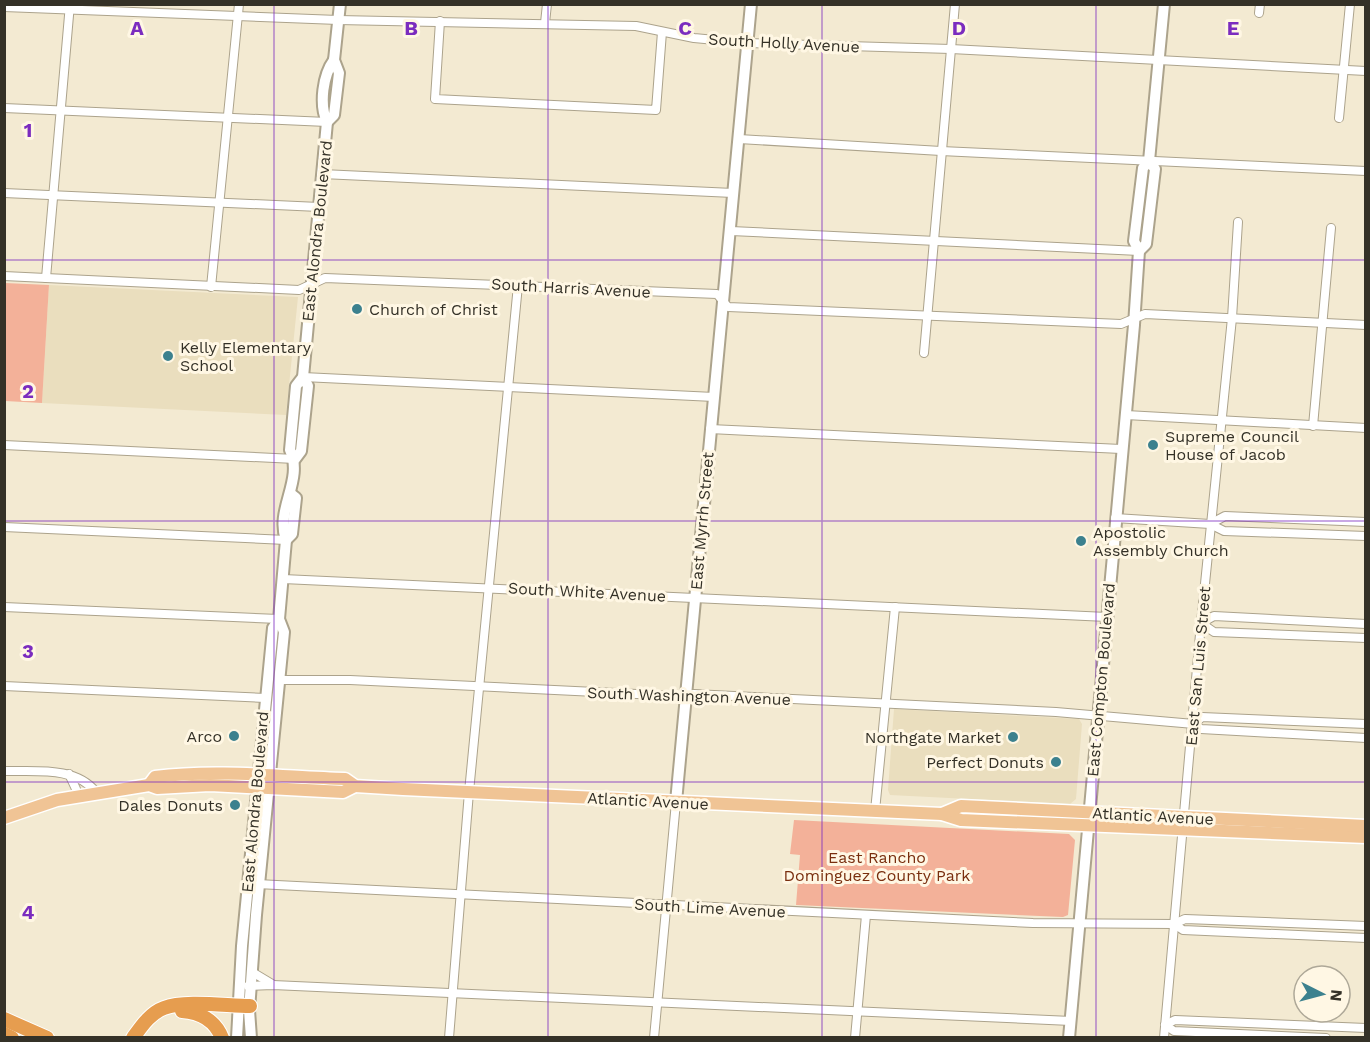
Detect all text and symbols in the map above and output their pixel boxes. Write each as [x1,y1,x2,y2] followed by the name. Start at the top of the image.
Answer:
[130,16,144,40] text: A
[404,16,418,40] text: B
[678,16,692,40] text: C
[952,16,966,40] text: D
[1227,16,1239,40] text: E
[708,30,860,56] street label: South Holly Avenue
[24,118,32,142] text: 1
[298,140,336,322] street label: East Alondra Boulevard
[491,274,651,302] street label: South Harris Avenue
[369,300,498,319] place label: Church of Christ
[350,302,364,316] marker: Church of Christ
[180,338,312,375] place label: Kelly Elementary School
[161,349,175,363] marker: Kelly Elementary School
[22,379,34,403] text: 2
[1165,427,1299,464] place label: Supreme Council House of Jacob
[1146,438,1160,452] marker: Supreme Council House of Jacob
[687,451,718,591] street label: East Myrrh Street
[1093,523,1229,560] place label: Apostolic Assembly Church
[1074,534,1088,548] marker: Apostolic Assembly Church
[507,578,667,606] street label: South White Avenue
[1083,582,1119,778] street label: East Compton Boulevard
[1182,585,1214,746] street label: East San Luis Street
[22,639,34,663] text: 3
[587,683,791,709] street label: South Washington Avenue
[238,711,272,893] street label: East Alondra Boulevard
[187,727,222,746] place label: Arco
[865,728,1001,747] place label: Northgate Market
[227,729,241,743] marker: Arco
[1006,730,1020,744] marker: Northgate Market
[926,753,1044,772] place label: Perfect Donuts
[1049,755,1063,769] marker: Perfect Donuts
[587,788,709,814] street label: Atlantic Avenue
[118,796,223,815] place label: Dales Donuts
[228,798,242,812] marker: Dales Donuts
[1092,803,1214,829] street label: Atlantic Avenue
[784,848,970,885] park label: East Rancho Dominguez County Park
[634,895,786,921] street label: South Lime Avenue
[22,900,35,924] text: 4
[1292,964,1352,1024] north arrow
[1326,989,1346,1002] text: N

